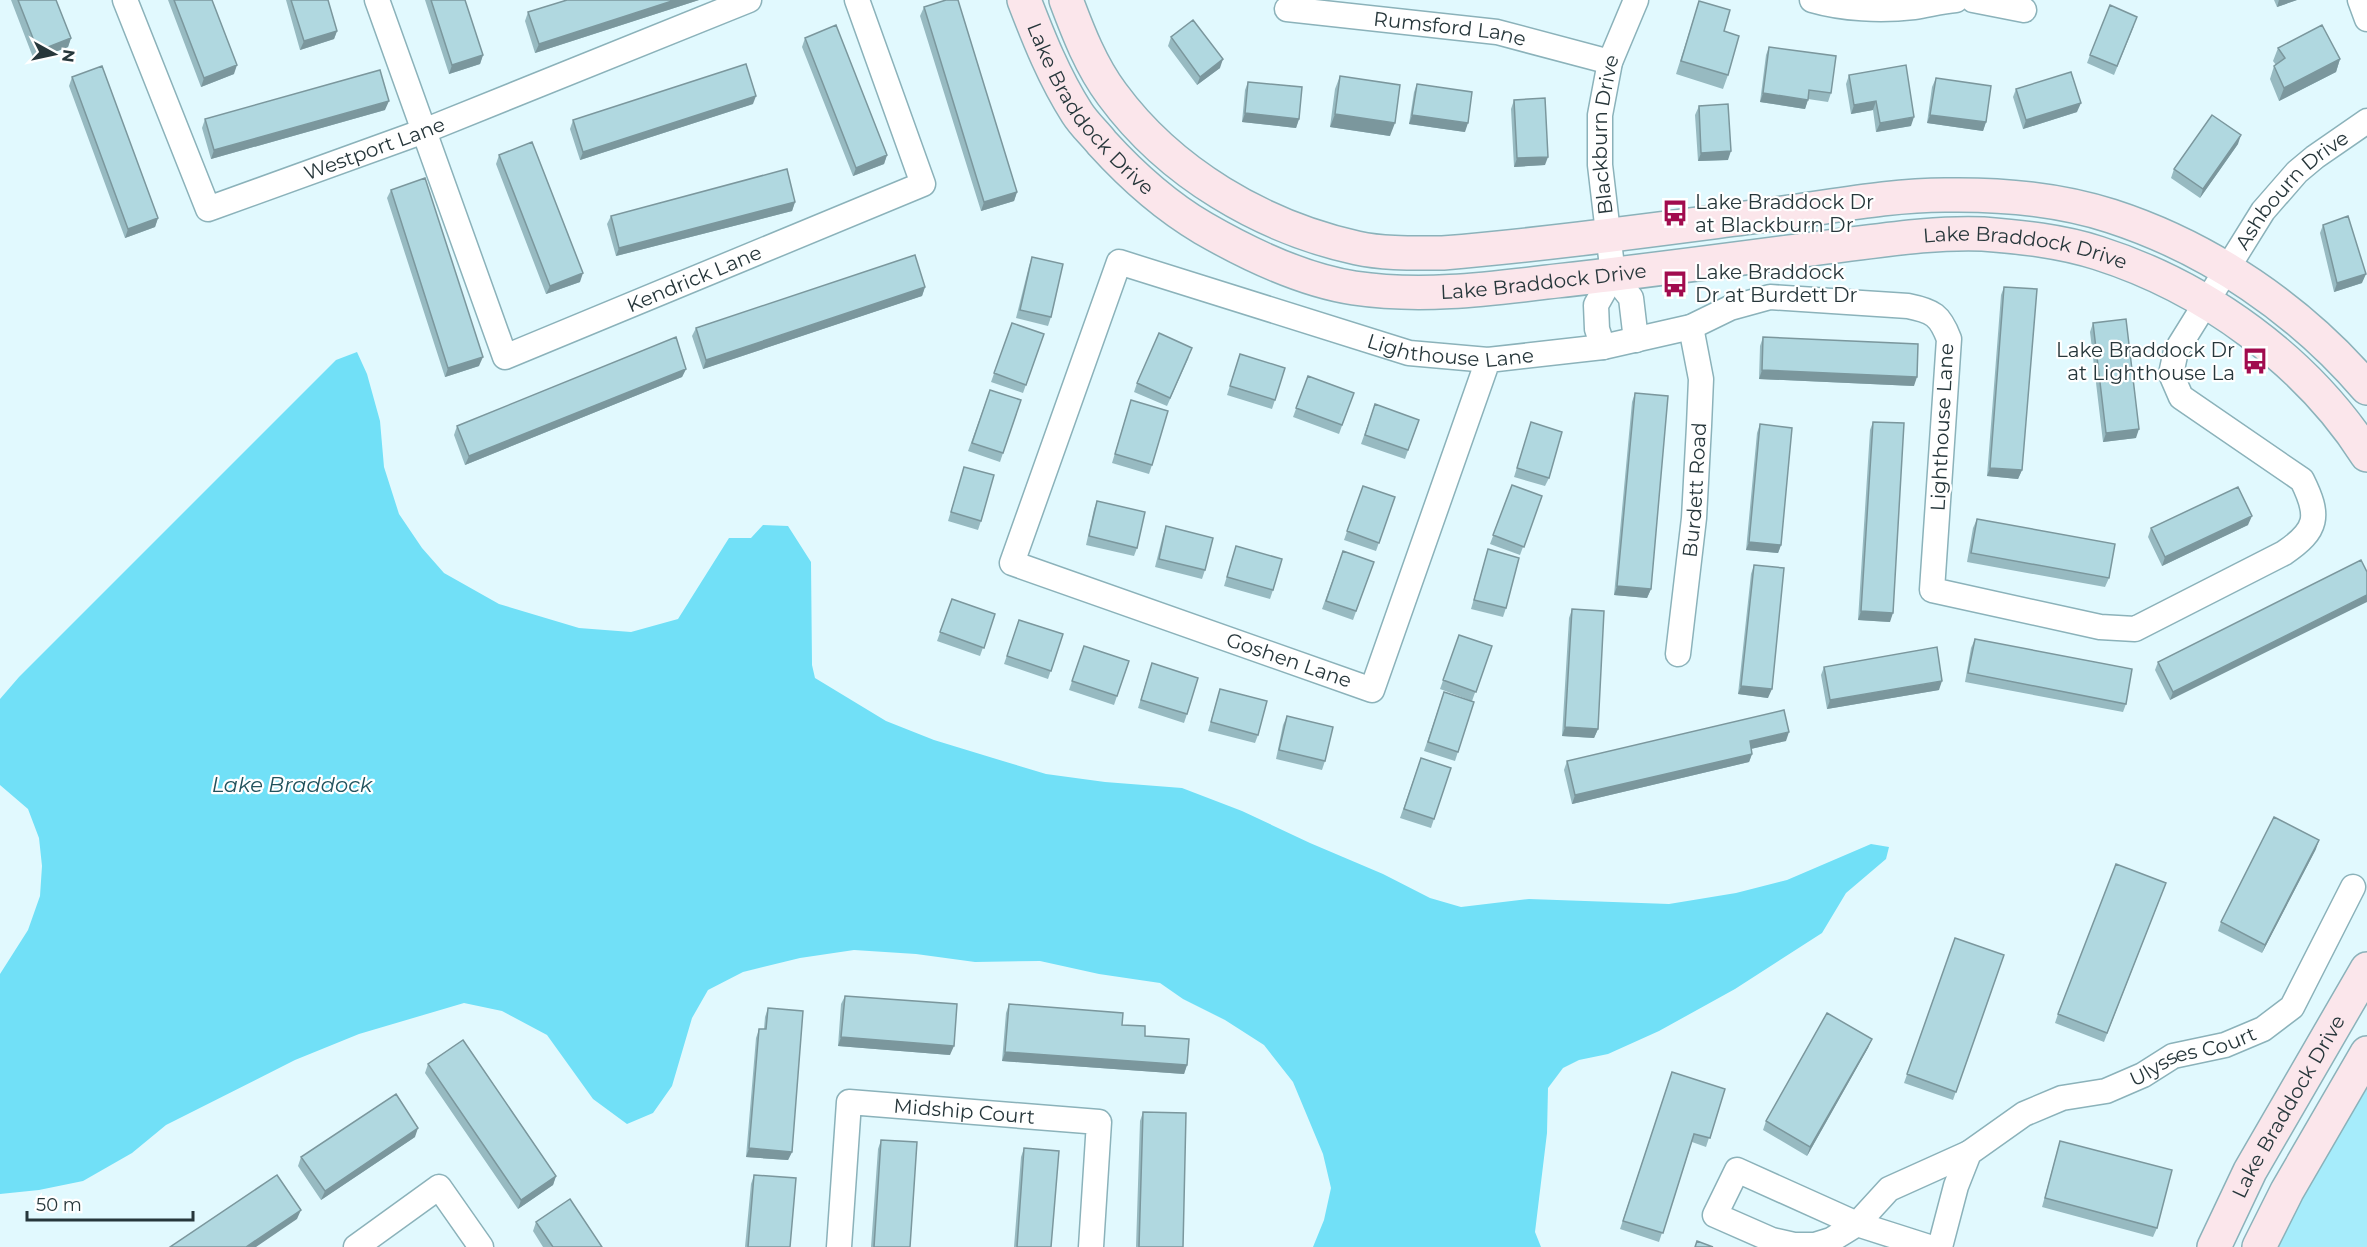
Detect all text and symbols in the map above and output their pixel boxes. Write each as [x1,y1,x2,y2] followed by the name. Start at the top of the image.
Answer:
[1372,7,1529,51] street label: Rumsford Lane
[1022,19,1159,200] street label: Lake Braddock Drive
[24,24,84,84] north arrow
[58,48,79,64] text: N
[1587,50,1624,216] street label: Blackburn Drive
[301,112,448,185] street label: Westport Lane
[2230,125,2353,254] street label: Ashbourn Drive
[1695,190,1874,237] place label: Lake Braddock Dr at Blackburn Dr
[1660,198,1690,228] bus stop icon: Lake Braddock Dr at Blackburn Dr
[1922,222,2131,274] street label: Lake Braddock Drive
[623,240,765,317] street label: Kendrick Lane
[1440,259,1648,304] street label: Lake Braddock Drive
[1695,260,1858,307] place label: Lake Braddock Dr at Burdett Dr
[1660,269,1690,299] bus stop icon: Lake Braddock Dr at Burdett Dr
[1364,329,1535,372] street label: Lighthouse Lane
[2056,338,2235,385] place label: Lake Braddock Dr at Lighthouse La
[1926,342,1958,512] street label: Lighthouse Lane
[2240,346,2270,376] bus stop icon: Lake Braddock Dr at Lighthouse La
[1677,422,1711,559] street label: Burdett Road
[1223,627,1355,693] street label: Goshen Lane
[212,772,374,797] water label: Lake Braddock
[2227,1011,2350,1202] street label: Lake Braddock Drive
[2126,1021,2260,1091] street label: Ulysses Court
[893,1094,1036,1129] street label: Midship Court
[27,1184,194,1222] scale bar
[36,1194,82,1216] text: 50 m

